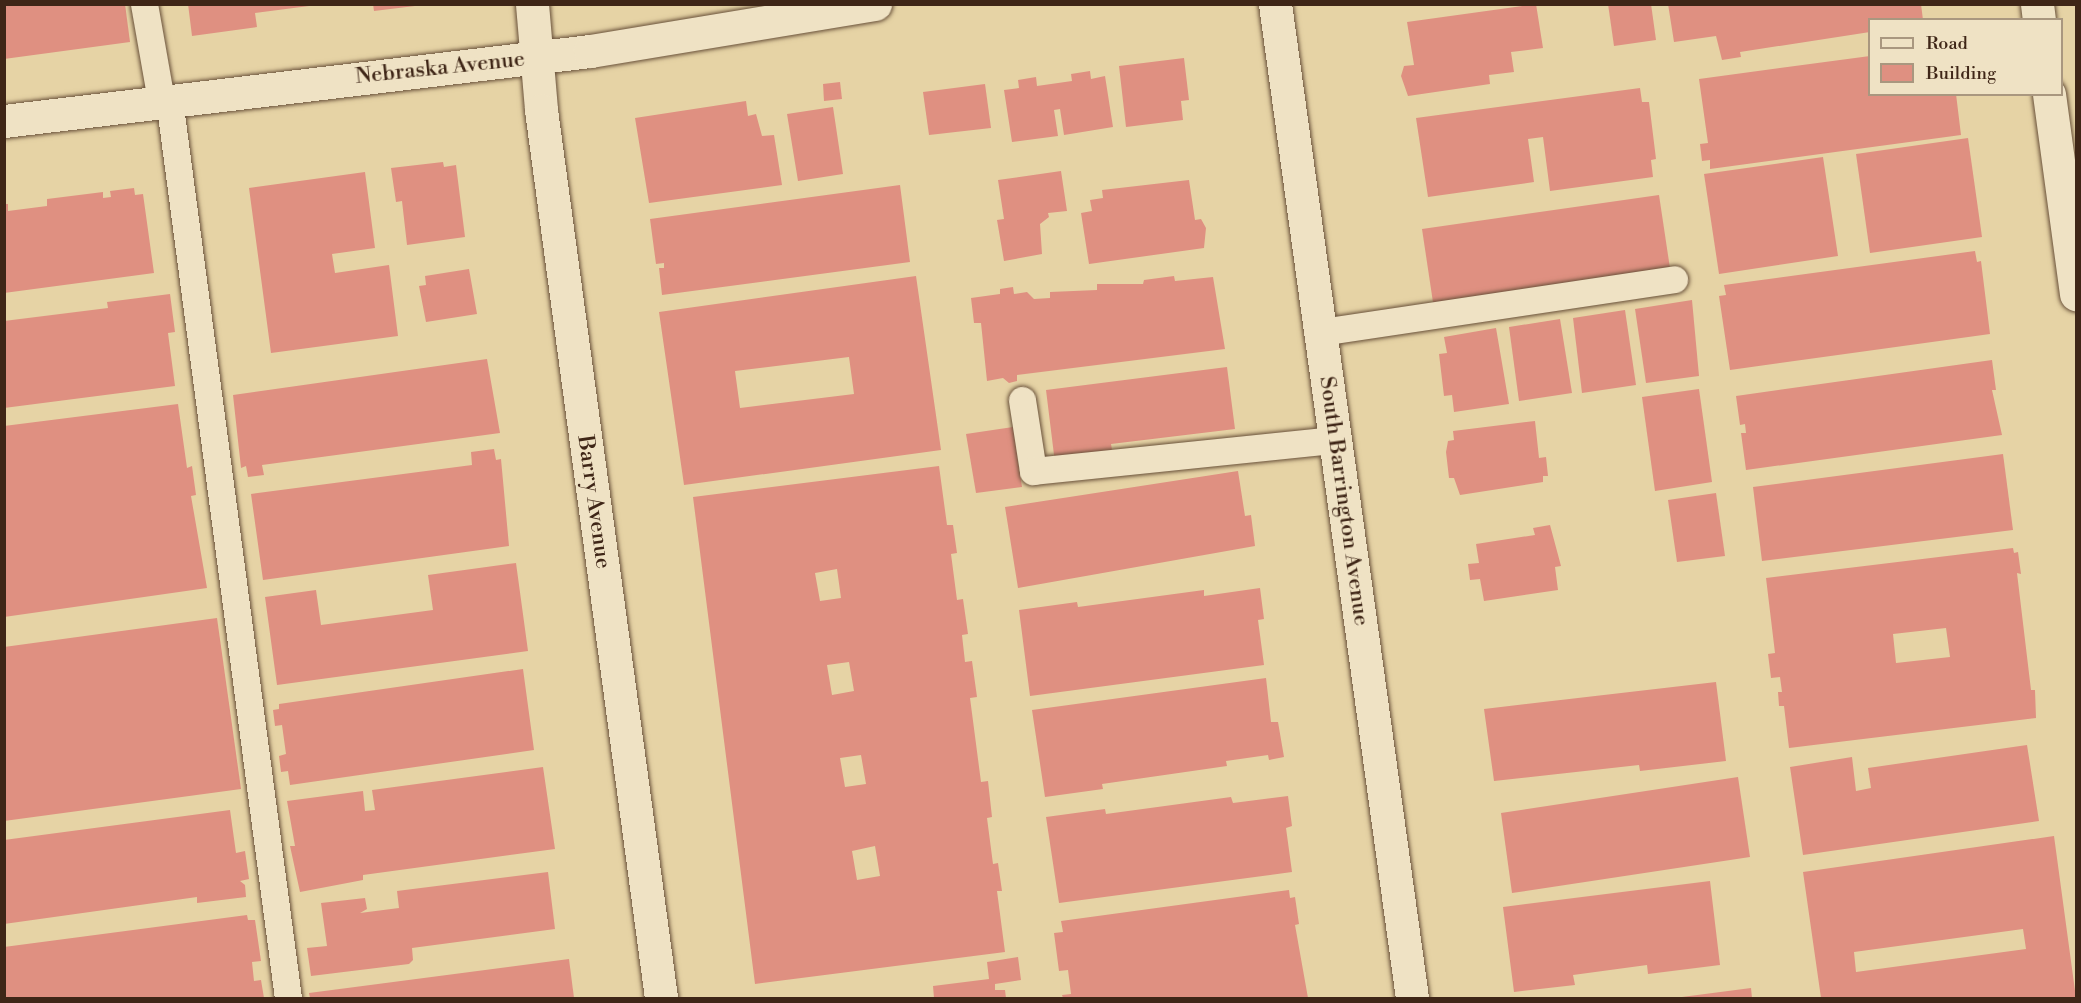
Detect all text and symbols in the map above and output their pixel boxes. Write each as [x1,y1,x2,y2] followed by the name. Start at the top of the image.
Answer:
[1868,18,2063,96] legend
[1926,32,1968,55] text: Road
[354,46,526,90] street label: Nebraska Avenue
[1926,62,1996,85] text: Building
[1313,375,1375,627] street label: South Barrington Avenue
[572,434,616,570] street label: Barry Avenue

